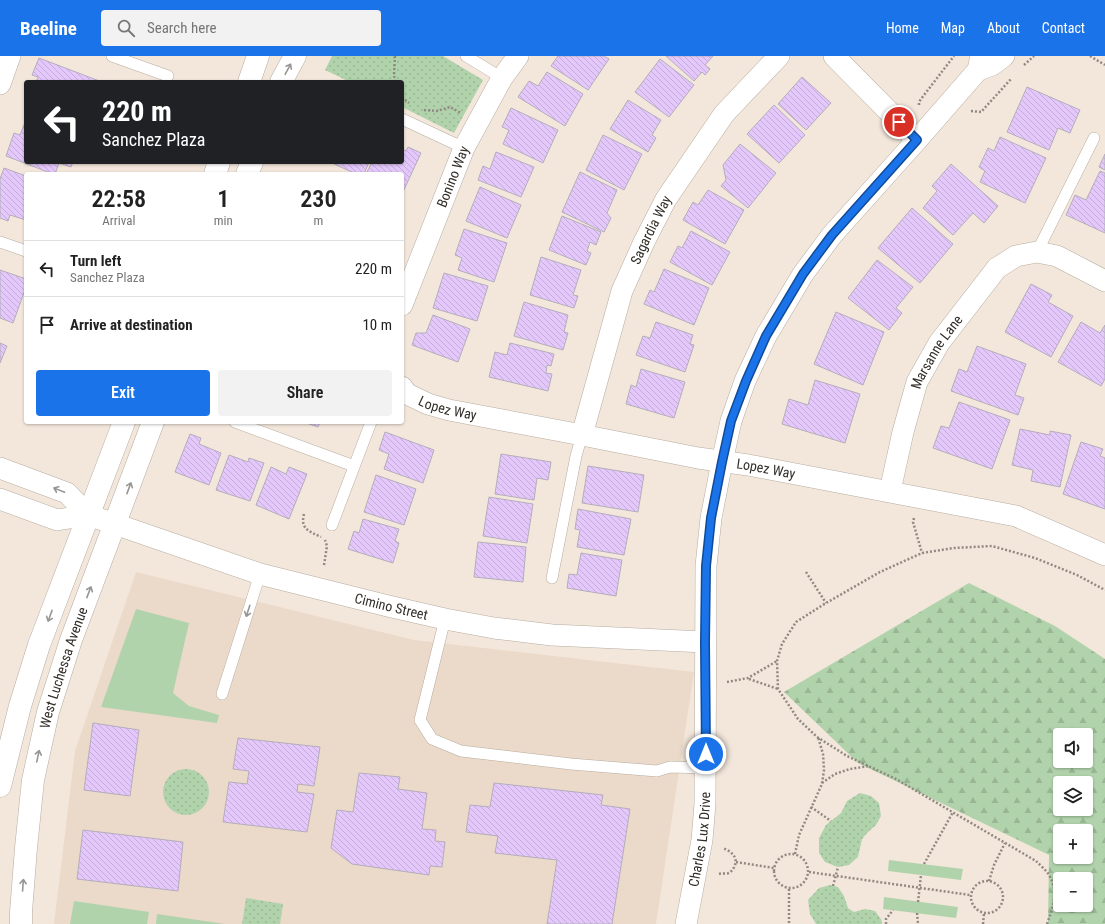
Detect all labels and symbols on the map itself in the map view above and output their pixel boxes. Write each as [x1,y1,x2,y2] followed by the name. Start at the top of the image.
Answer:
[285,63,293,75] one-way arrow
[882,105,916,139] pin
[433,144,472,210] street label: Bonino Way
[627,193,675,267] street label: Sagardia Way
[907,311,966,391] street label: Marsanne Lane
[416,393,478,423] street label: Lopez Way
[735,455,797,482] street label: Lopez Way
[125,482,133,494] one-way arrow
[54,485,66,493] one-way arrow
[86,587,94,599] one-way arrow
[353,590,429,623] street label: Cimino Street
[37,604,91,730] street label: West Luchessa Avenue
[244,604,251,617] one-way arrow
[45,610,53,622] one-way arrow
[685,733,727,775] position arrow
[35,750,43,763] one-way arrow
[685,791,713,888] street label: Charles Lux Drive
[19,879,26,892] one-way arrow

